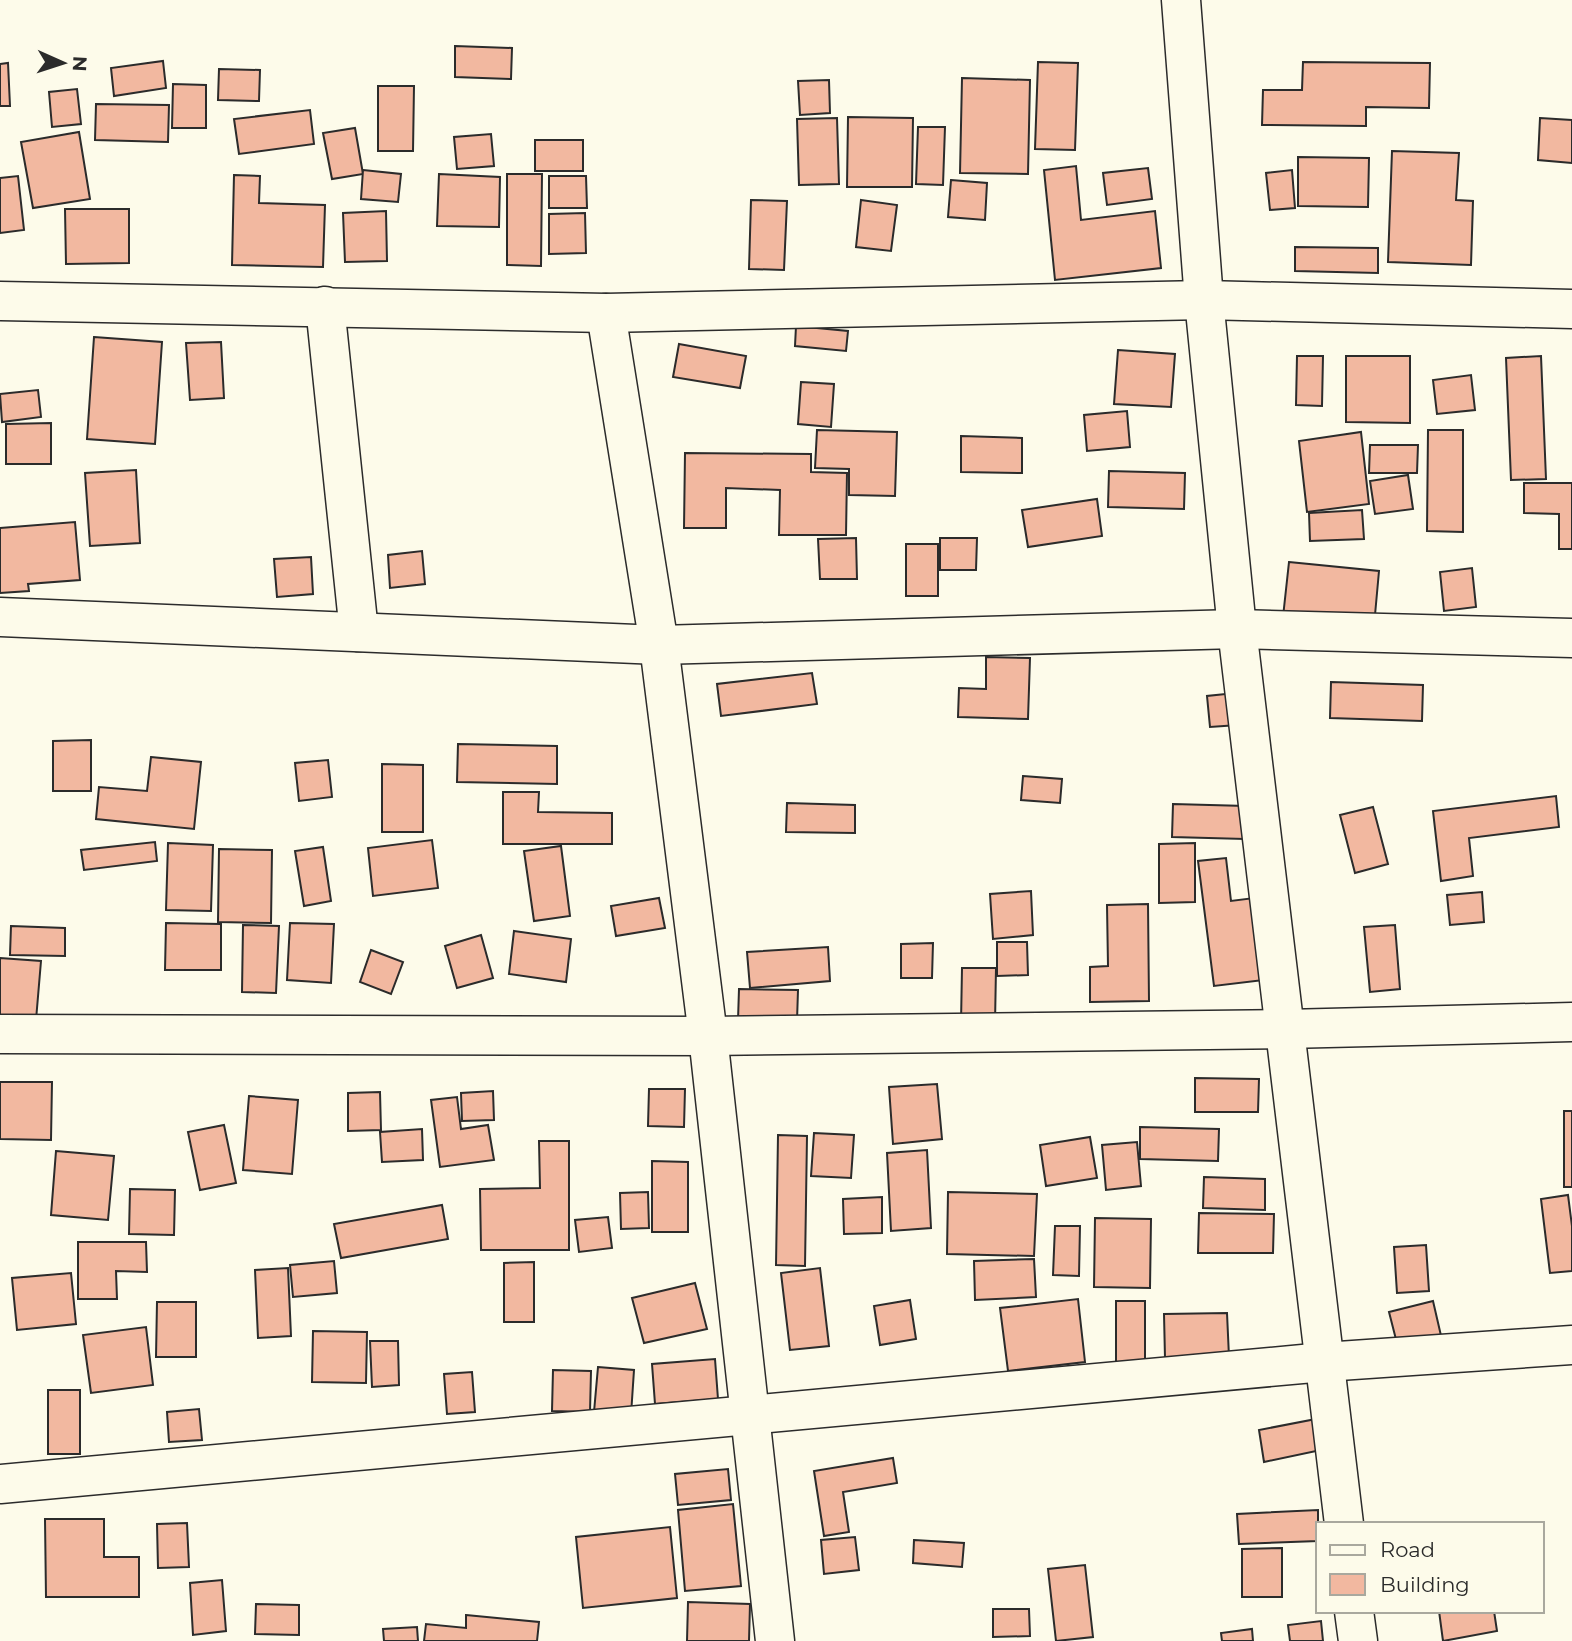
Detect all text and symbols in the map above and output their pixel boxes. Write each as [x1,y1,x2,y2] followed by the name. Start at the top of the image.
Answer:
[28,28,98,98] north arrow
[68,56,91,72] text: N
[1316,1522,1544,1613] legend
[1380,1537,1435,1562] text: Road
[1380,1572,1470,1597] text: Building

